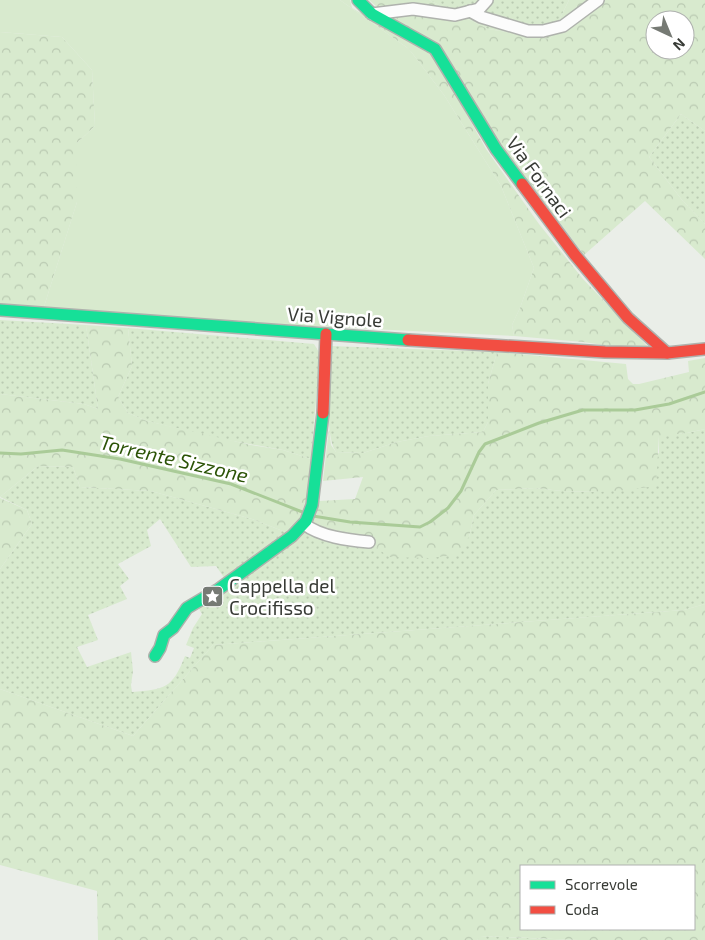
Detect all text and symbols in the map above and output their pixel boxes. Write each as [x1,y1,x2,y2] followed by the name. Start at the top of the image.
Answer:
[645,10,695,60] north arrow
[670,35,689,54] text: N
[502,132,577,222] street label: Via Fornaci
[287,302,383,331] street label: Via Vignole
[98,429,251,487] water label: Torrente Sizzone
[229,574,336,619] place label: Cappella del Crocifisso
[201,585,225,609] place icon: Cappella del Crocifisso
[520,865,695,930] legend
[565,875,638,893] text: Scorrevole
[565,900,599,918] text: Coda

